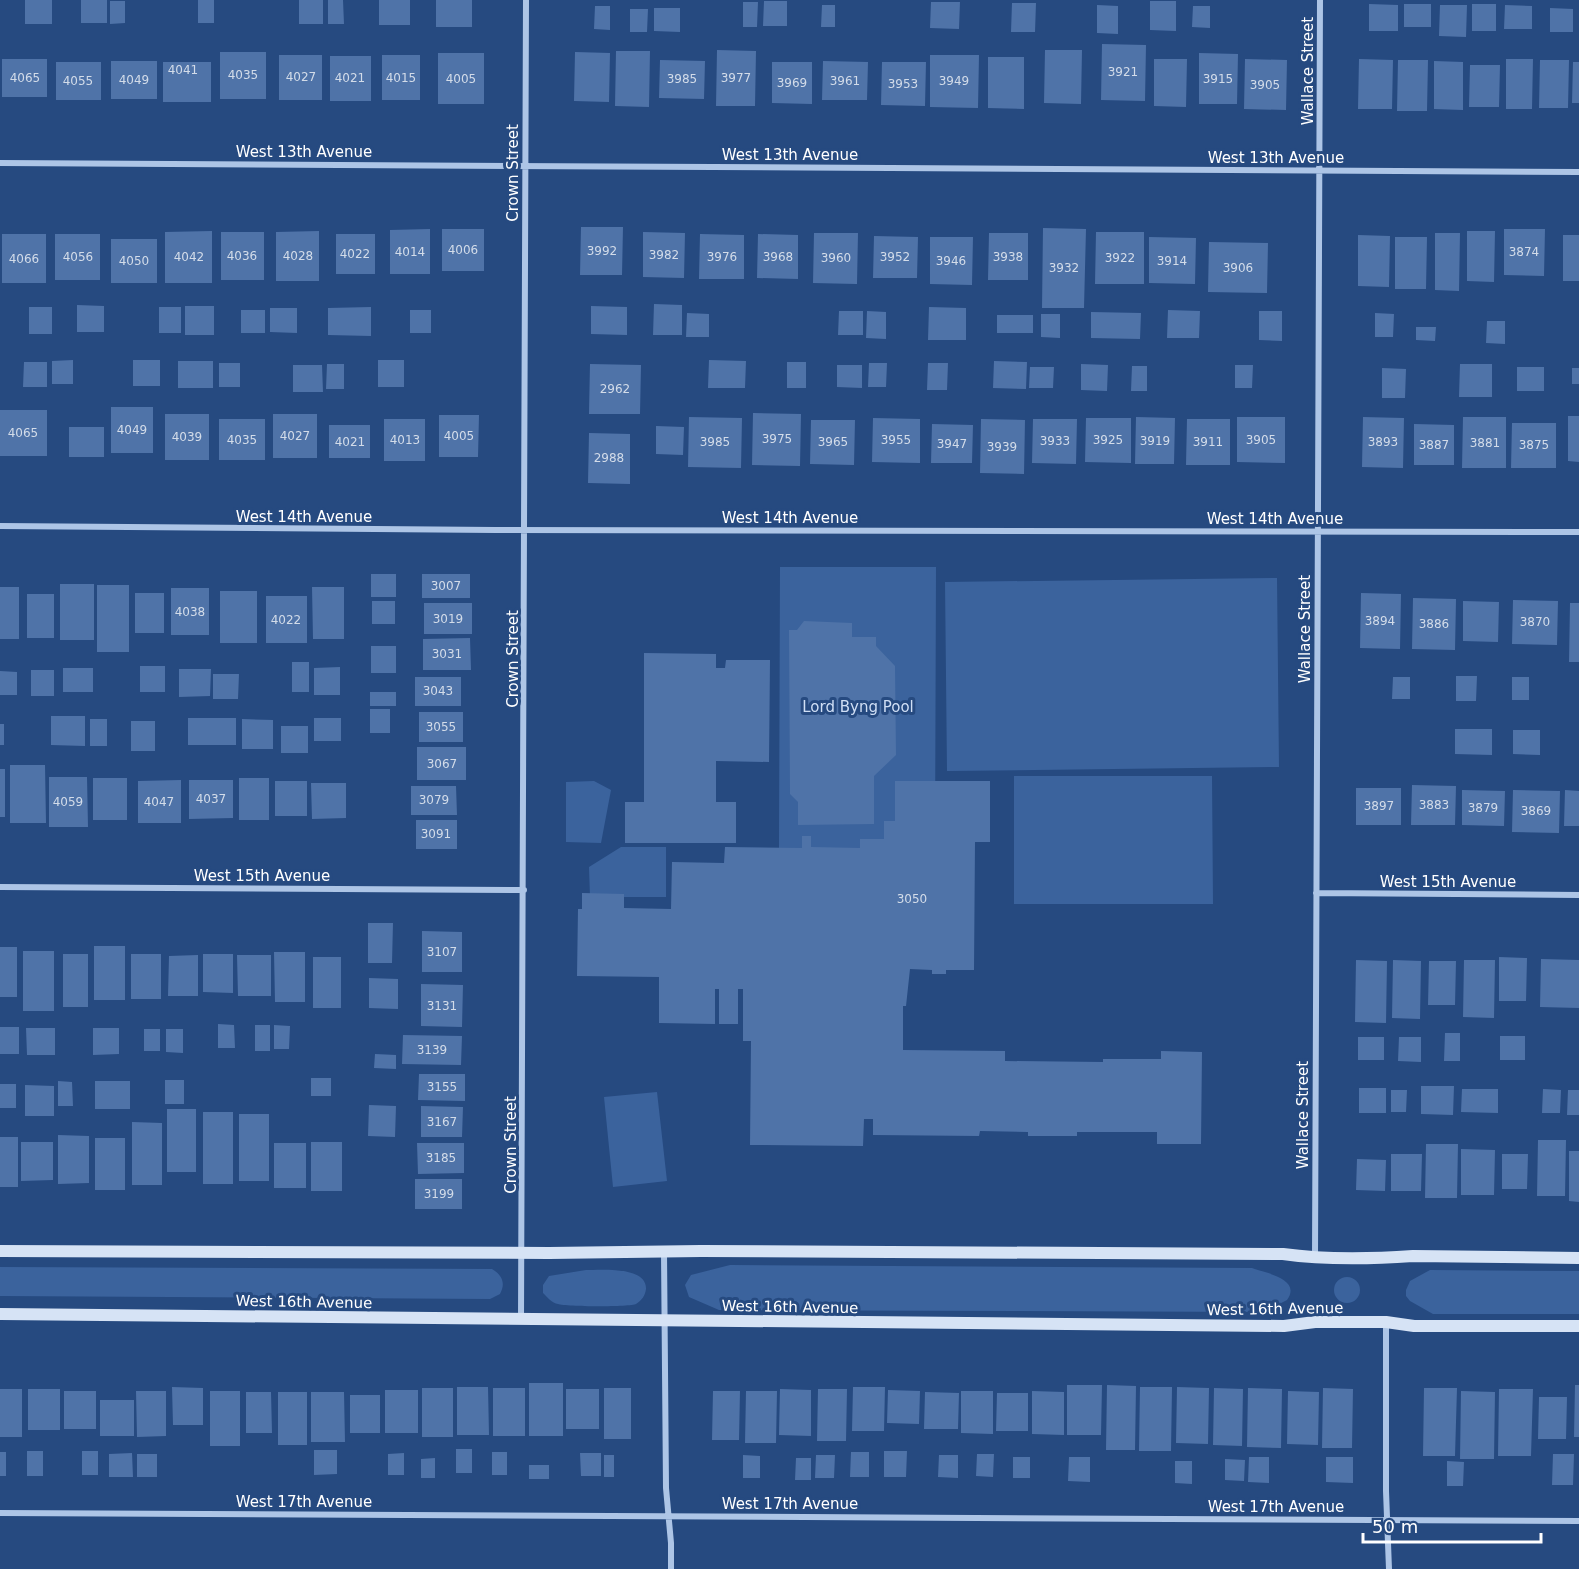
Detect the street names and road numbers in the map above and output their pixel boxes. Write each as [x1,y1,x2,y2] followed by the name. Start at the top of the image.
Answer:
[1299,17,1317,125] street label: Wallace Street
[504,124,522,222] street label: Crown Street
[236,143,372,161] street label: West 13th Avenue
[722,146,858,164] street label: West 13th Avenue
[1208,149,1344,167] street label: West 13th Avenue
[236,508,372,526] street label: West 14th Avenue
[722,509,858,527] street label: West 14th Avenue
[1207,510,1343,528] street label: West 14th Avenue
[1296,575,1314,683] street label: Wallace Street
[504,610,522,708] street label: Crown Street
[194,867,330,885] street label: West 15th Avenue
[1380,873,1516,891] street label: West 15th Avenue
[1294,1061,1312,1169] street label: Wallace Street
[502,1096,520,1194] street label: Crown Street
[236,1292,372,1312] street label: West 16th Avenue
[722,1297,858,1317] street label: West 16th Avenue
[1207,1299,1343,1319] street label: West 16th Avenue
[236,1493,372,1511] street label: West 17th Avenue
[722,1495,858,1513] street label: West 17th Avenue
[1208,1498,1344,1516] street label: West 17th Avenue

